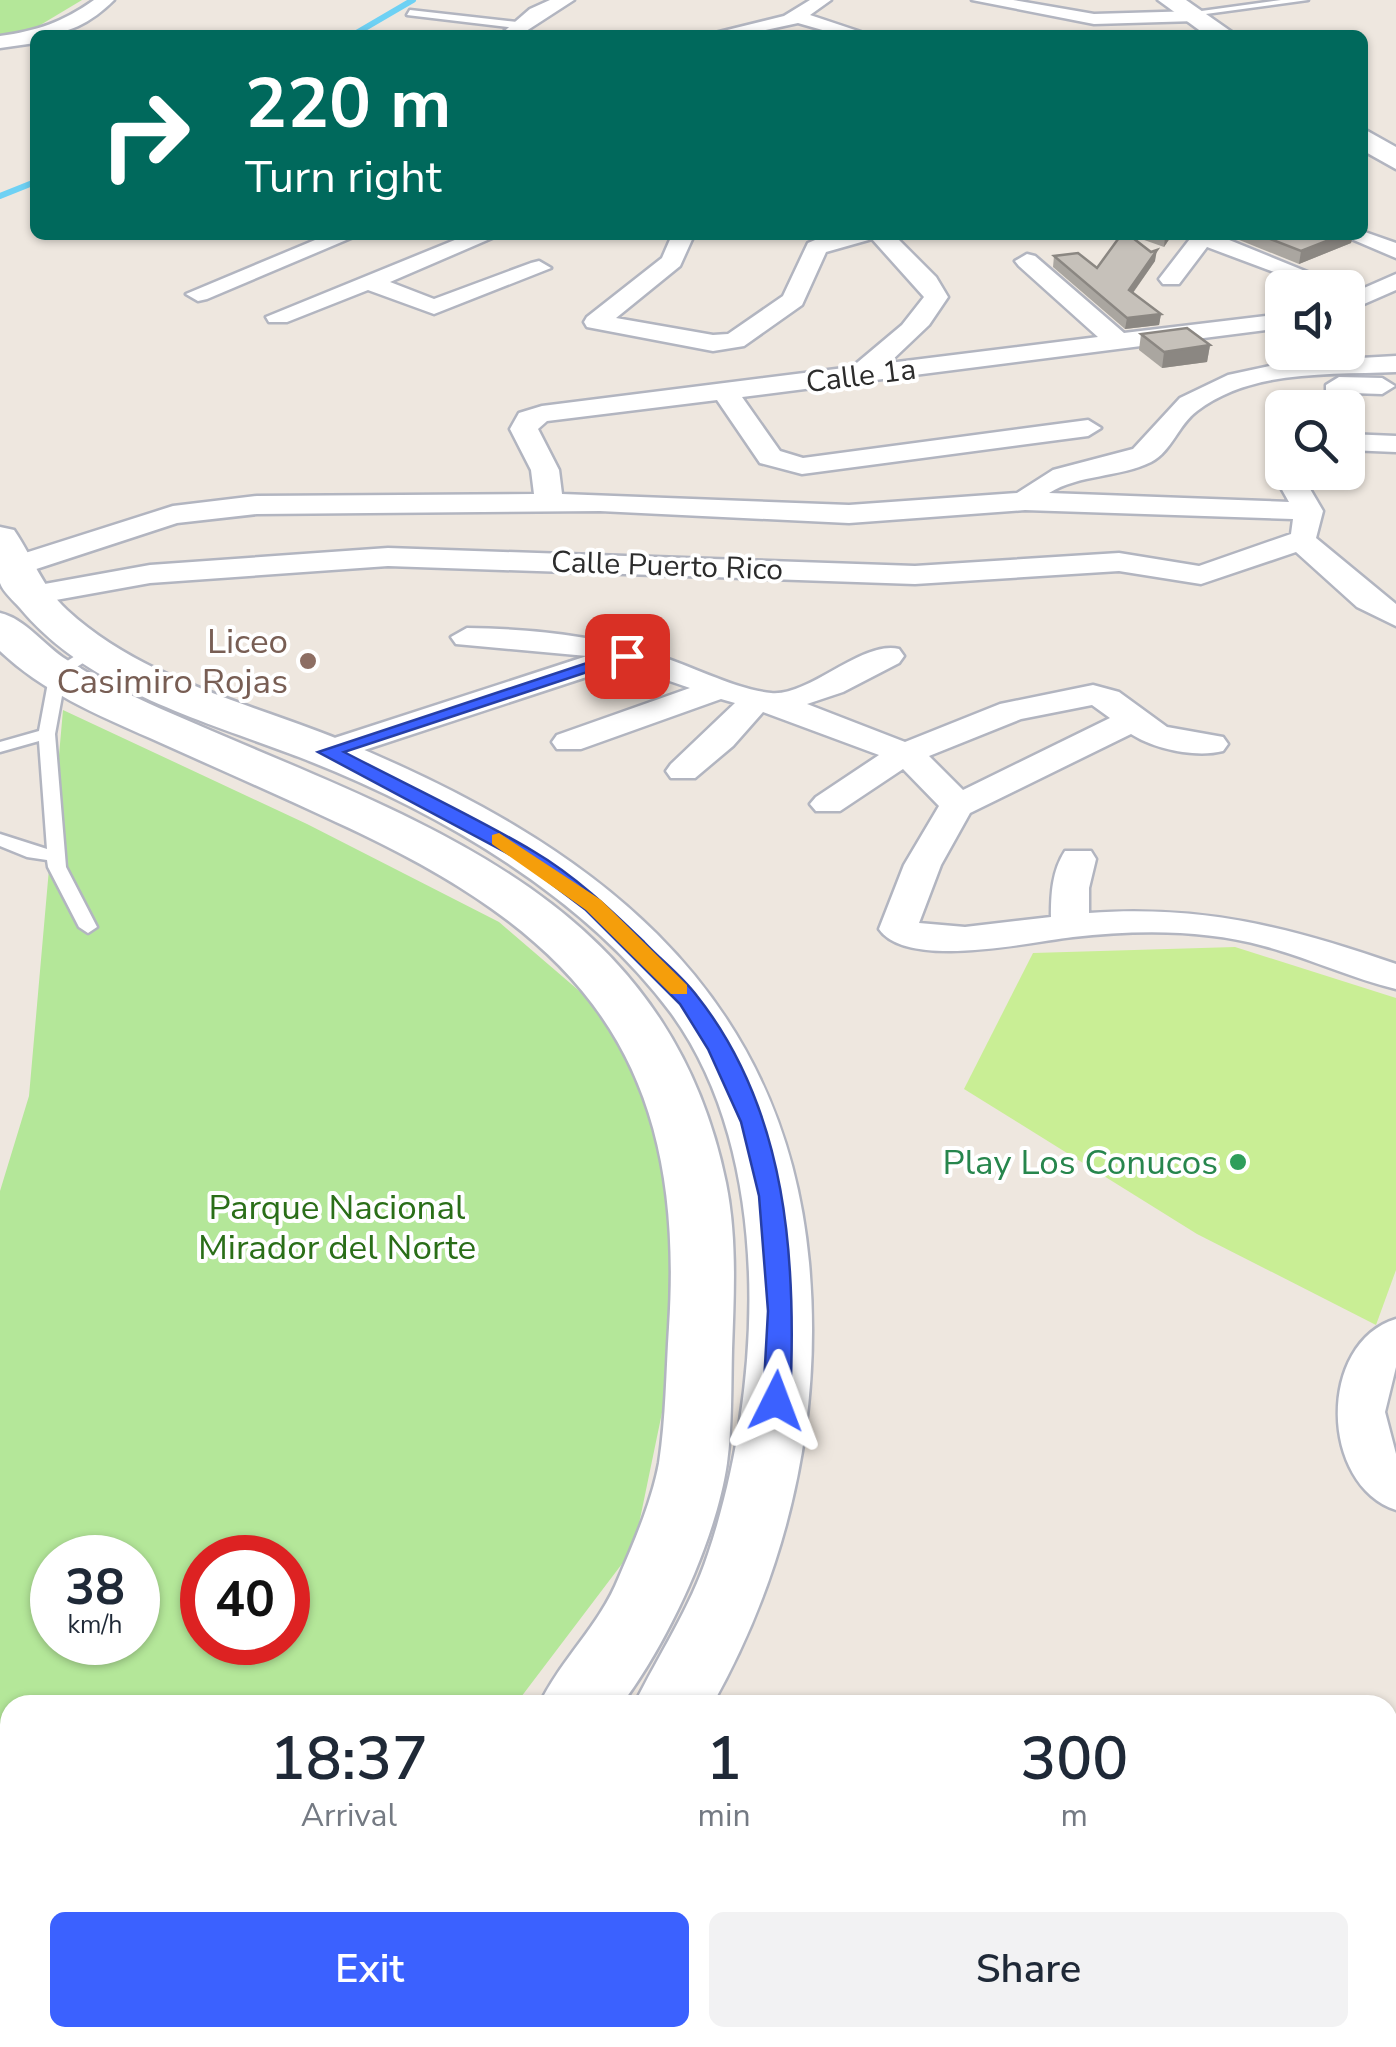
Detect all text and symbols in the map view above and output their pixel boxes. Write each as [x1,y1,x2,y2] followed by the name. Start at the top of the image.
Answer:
[245,56,451,152] text: 220 m
[80,70,210,200] icon: right
[245,147,442,208] text: Turn right
[1265,270,1365,490] map controls
[1265,270,1365,370] button: sound
[804,349,918,403] street label: Calle 1a
[1265,390,1365,490] button: search
[550,541,784,591] street label: Calle Puerto Rico
[585,614,670,699] pin
[57,618,288,705] place label: Liceo Casimiro Rojas
[600,629,655,684] icon: arrive
[297,650,319,672] marker: Liceo Casimiro Rojas
[943,1139,1218,1186] place label: Play Los Conucos
[1227,1151,1249,1173] marker: Play Los Conucos
[198,1184,476,1271] park label: Parque Nacional Mirador del Norte
[724,1349,828,1453] position arrow
[180,1535,310,1665] speed limit sign: 40
[65,1553,125,1622] text: 38
[67,1608,123,1642] text: km/h
[270,1718,428,1800] text: 18:37
[706,1718,742,1800] text: 1
[1020,1718,1128,1800] text: 300
[301,1794,397,1837] text: Arrival
[698,1794,751,1837] text: min
[1061,1794,1088,1837] text: m
[50,1912,689,2027] button: Exit
[709,1912,1348,2027] button: Share

